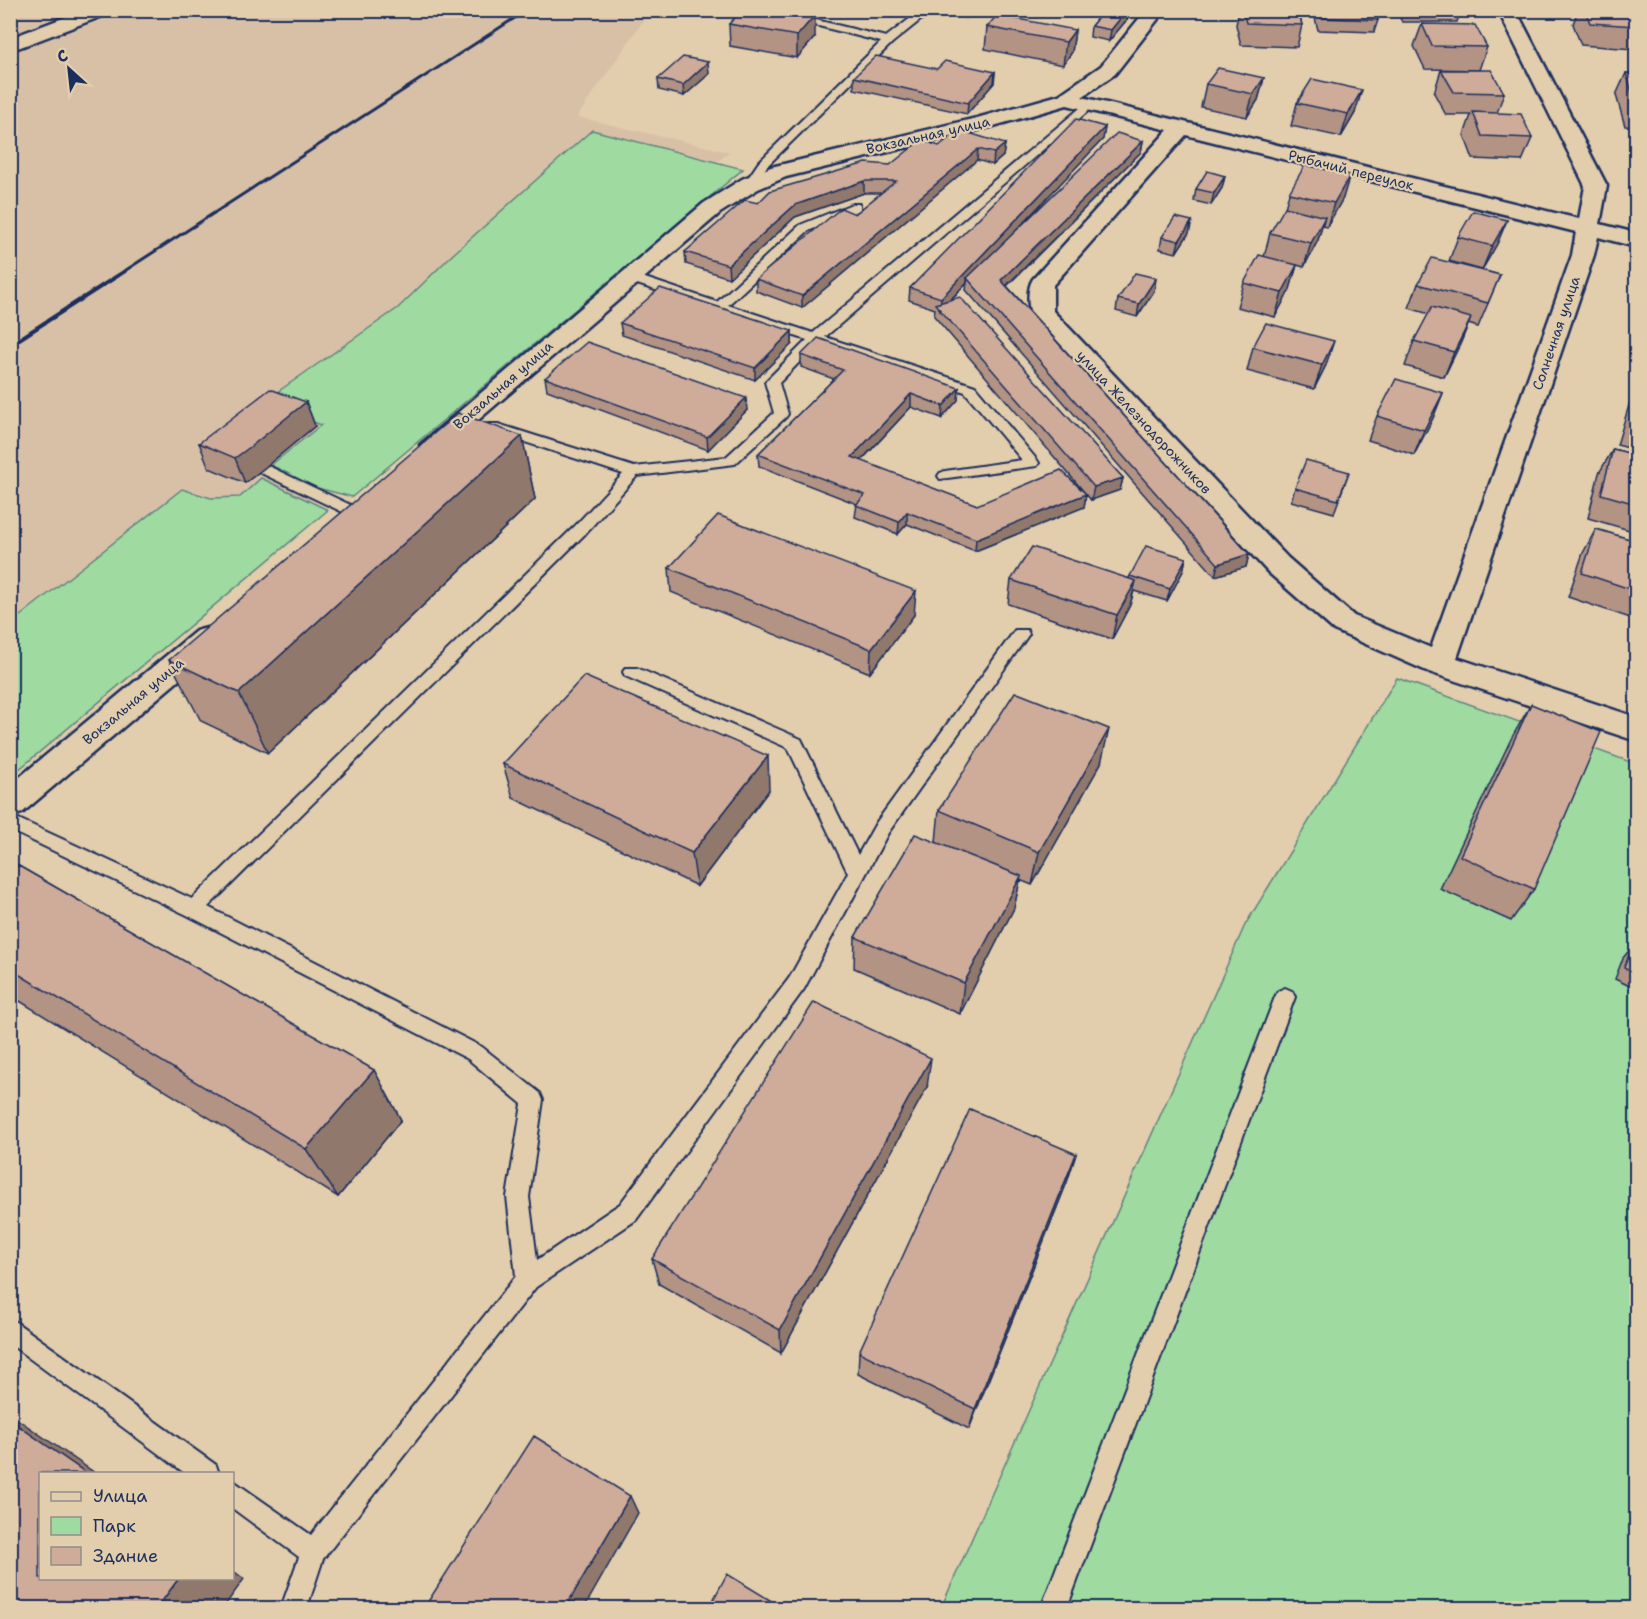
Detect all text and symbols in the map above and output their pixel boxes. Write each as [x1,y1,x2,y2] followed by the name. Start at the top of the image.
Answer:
[39,39,99,99] north arrow
[53,44,72,68] text: С
[864,112,992,158] street label: Вокзальная улица
[1286,146,1416,194] street label: Рыбачий переулок
[1528,273,1584,392] street label: Солнечная улица
[449,337,557,433] street label: Вокзальная улица
[1073,346,1215,498] street label: улица Железнодорожников
[79,653,187,748] street label: Вокзальная улица
[39,1472,234,1580] legend
[93,1484,147,1508] text: Улица
[93,1514,136,1538] text: Парк
[93,1544,158,1568] text: Здание

